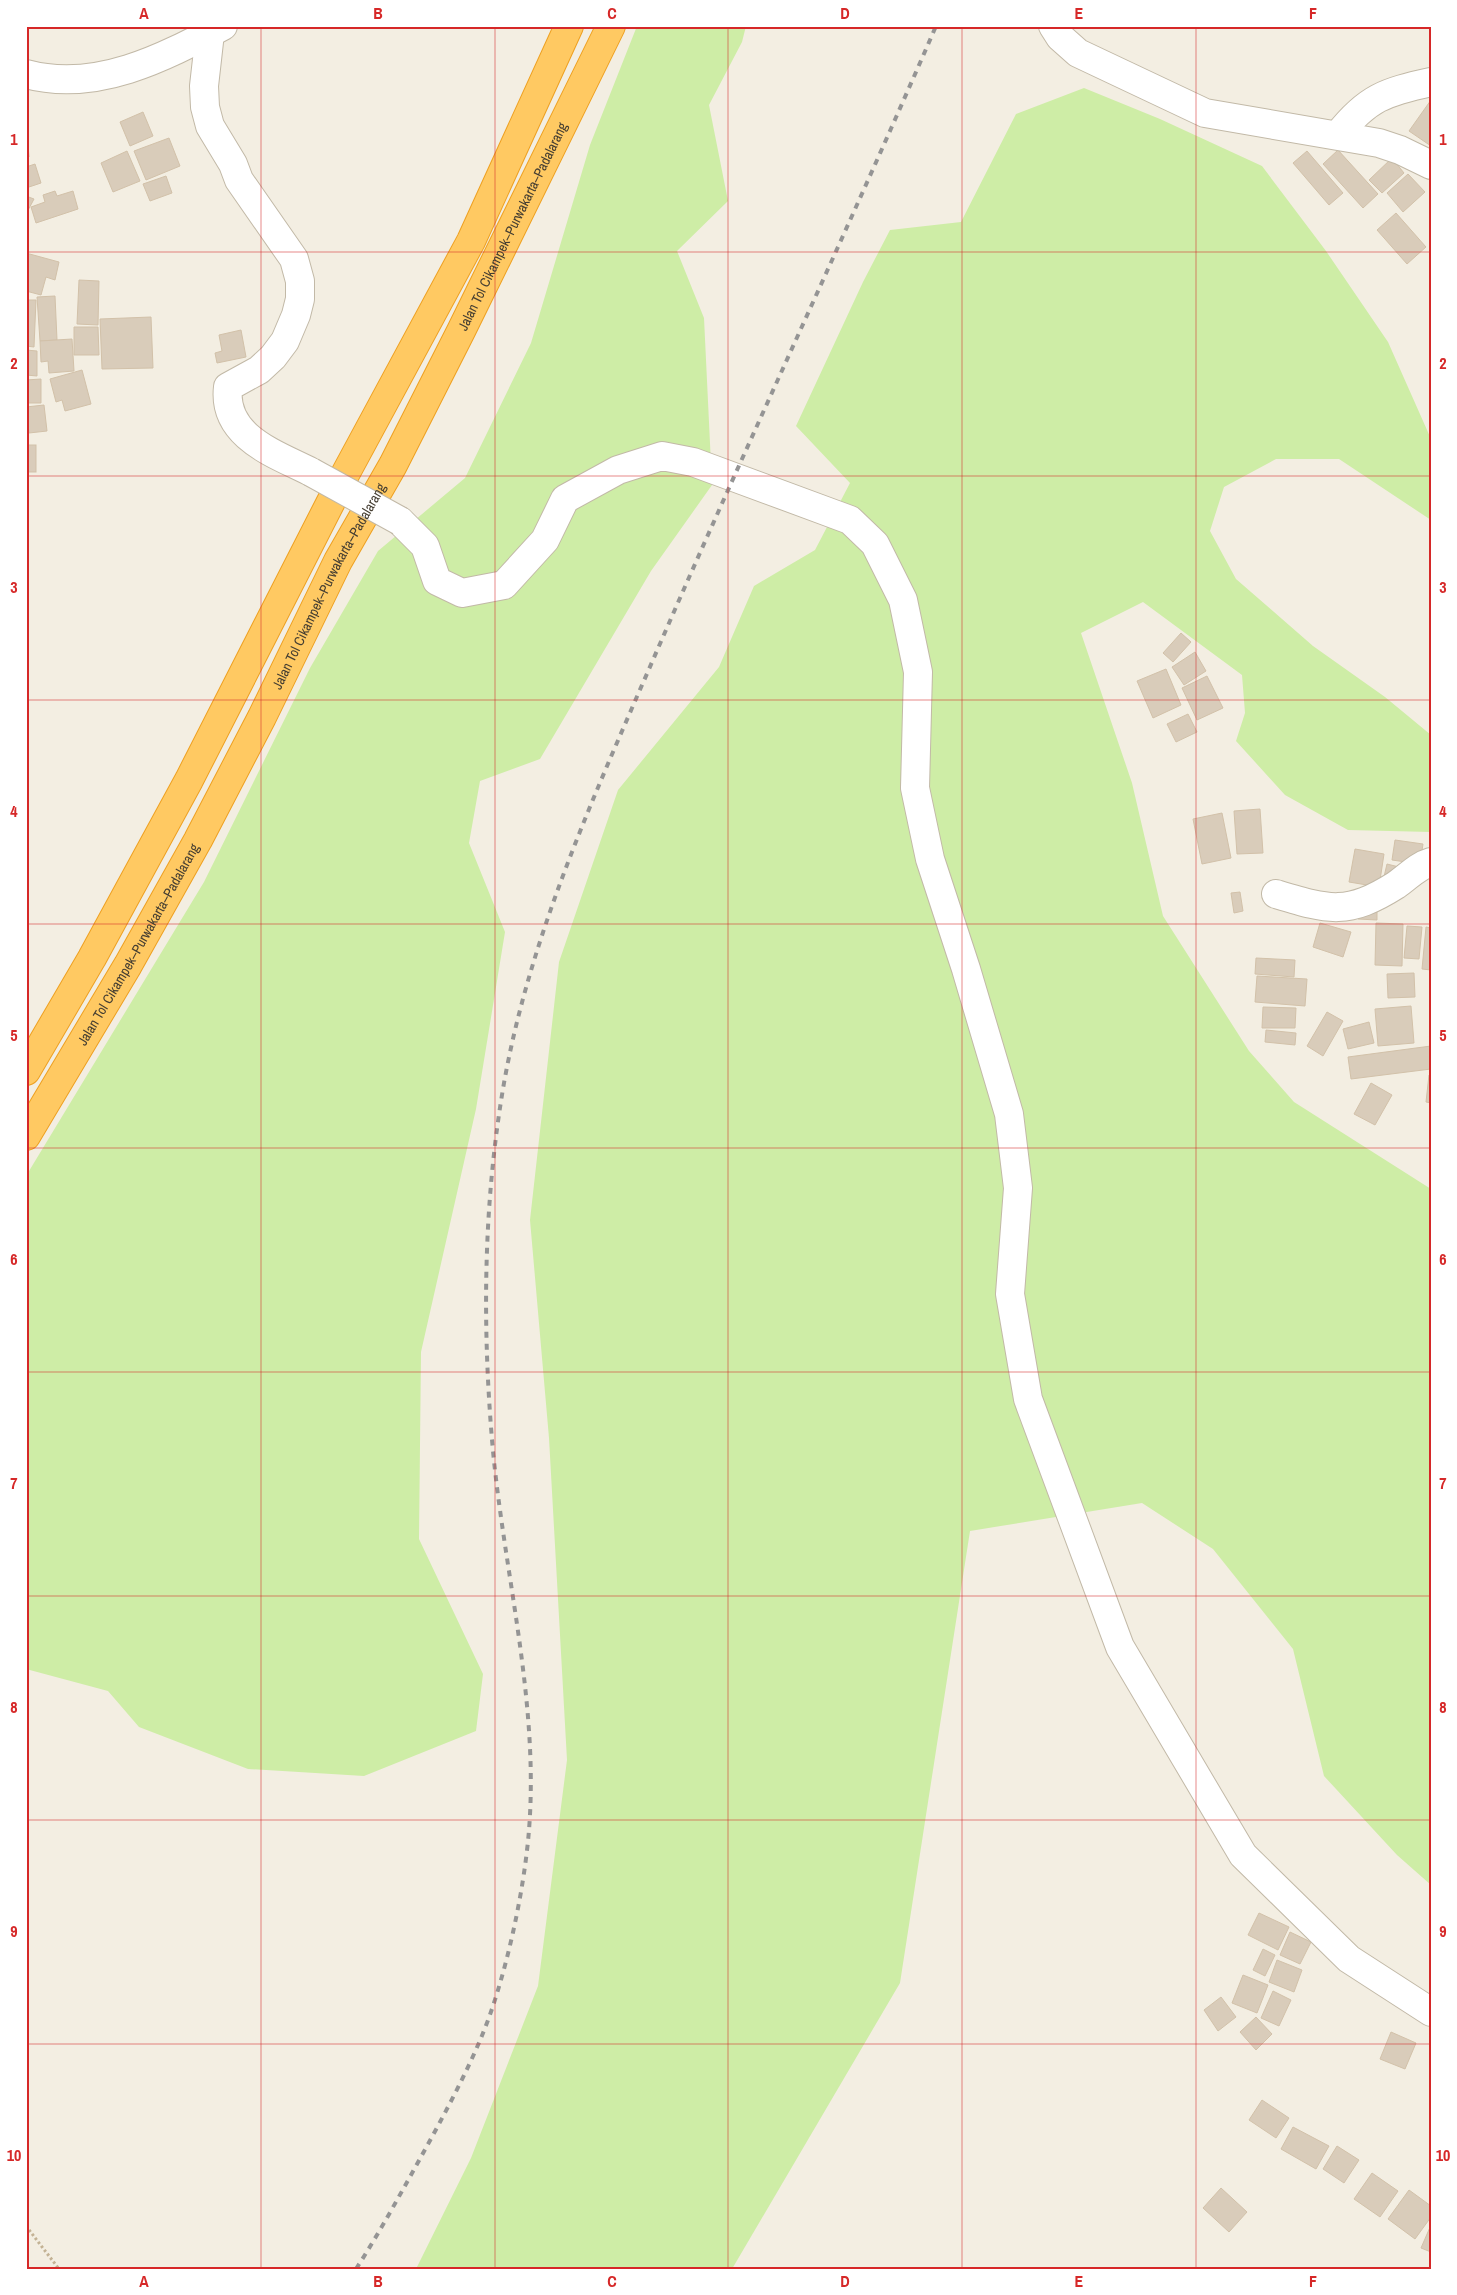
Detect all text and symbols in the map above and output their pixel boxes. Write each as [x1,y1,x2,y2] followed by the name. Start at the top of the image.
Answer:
[139,2,149,24] text: A
[373,2,383,24] text: B
[607,2,617,24] text: C
[840,2,850,24] text: D
[1075,2,1084,24] text: E
[1309,2,1317,24] text: F
[454,119,571,334] street label: Jalan Tol Cikampek–Purwakarta–Padalarang
[10,128,18,150] text: 1
[1439,128,1447,150] text: 1
[10,352,18,374] text: 2
[1439,352,1447,374] text: 2
[268,479,390,692] street label: Jalan Tol Cikampek–Purwakarta–Padalarang
[10,576,18,598] text: 3
[1439,576,1447,598] text: 3
[10,800,18,822] text: 4
[1439,800,1447,822] text: 4
[73,840,203,1049] street label: Jalan Tol Cikampek–Purwakarta–Padalarang
[10,1024,18,1046] text: 5
[1439,1024,1447,1046] text: 5
[10,1248,18,1270] text: 6
[1439,1248,1447,1270] text: 6
[10,1472,18,1494] text: 7
[1439,1472,1447,1494] text: 7
[10,1696,18,1718] text: 8
[1439,1696,1447,1718] text: 8
[10,1920,18,1942] text: 9
[1439,1920,1447,1942] text: 9
[7,2144,21,2166] text: 10
[1436,2144,1450,2166] text: 10
[139,2270,149,2292] text: A
[373,2270,383,2292] text: B
[607,2270,617,2292] text: C
[840,2270,850,2292] text: D
[1075,2270,1084,2292] text: E
[1309,2270,1317,2292] text: F

